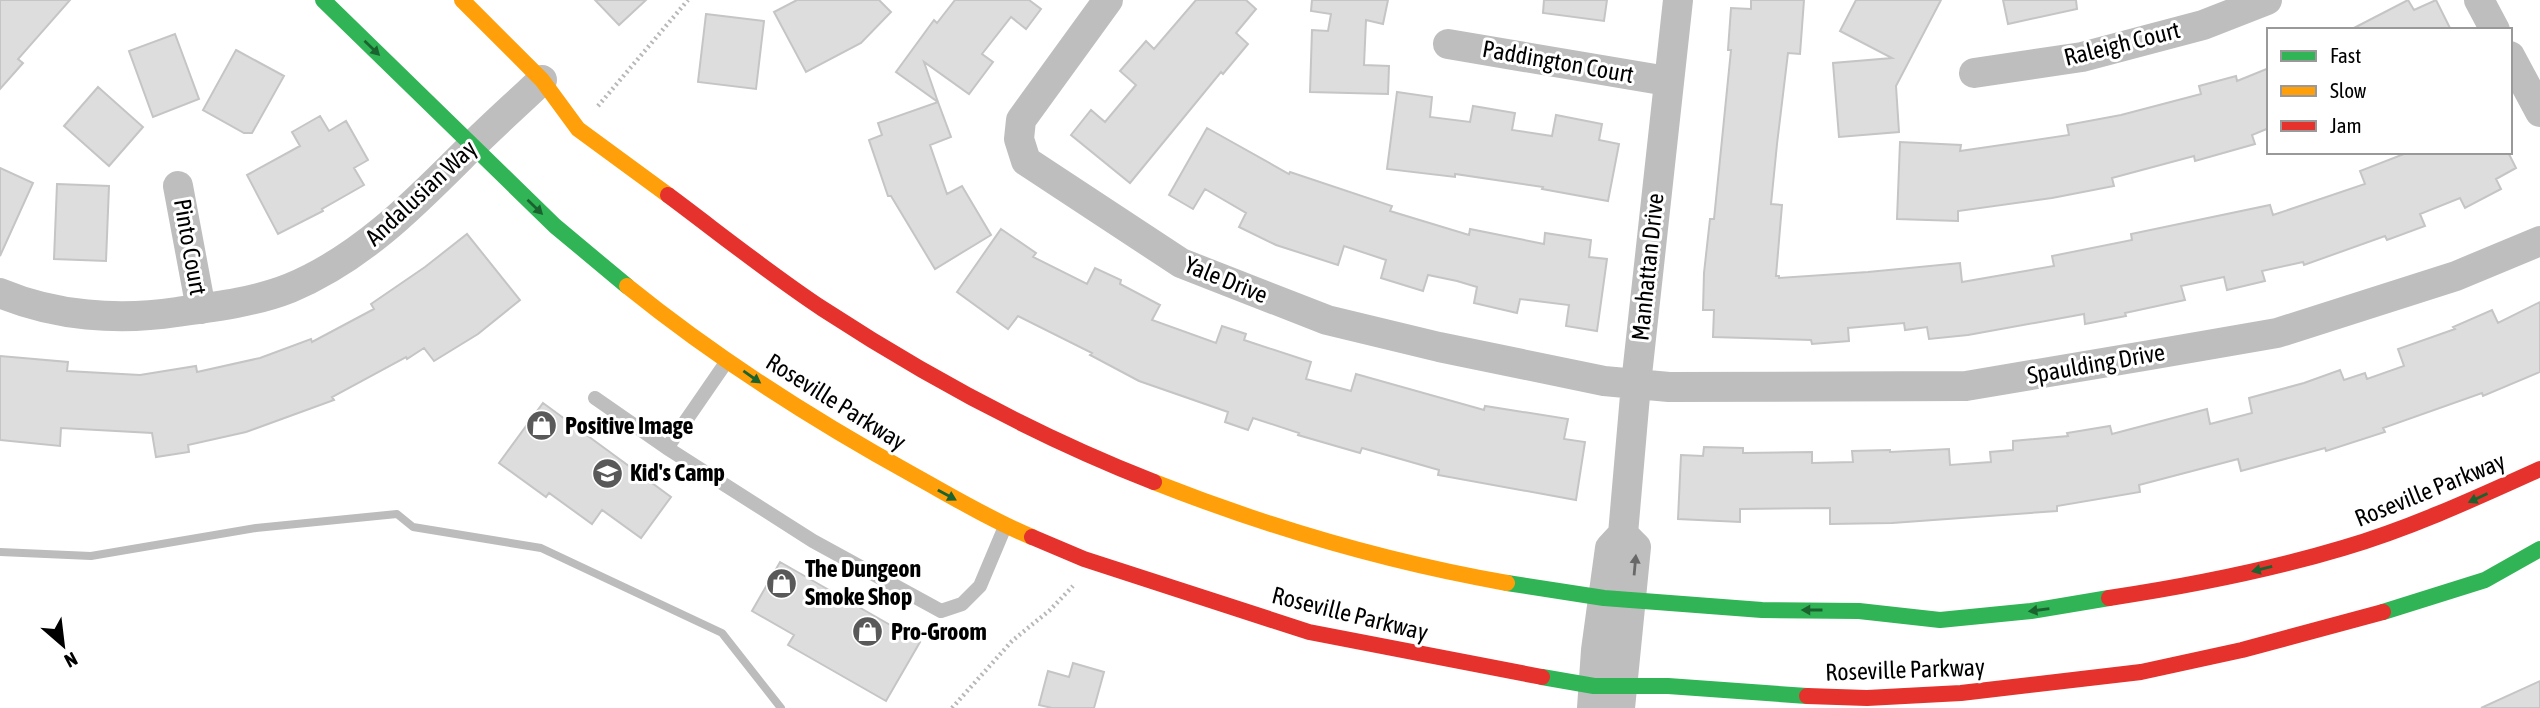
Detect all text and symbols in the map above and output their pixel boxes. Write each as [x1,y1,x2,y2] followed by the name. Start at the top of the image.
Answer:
[2061,16,2183,71] street label: Raleigh Court
[2267,28,2512,154] legend
[1480,35,1636,88] street label: Paddington Court
[363,39,380,56] one-way arrow
[2330,43,2361,67] text: Fast
[2330,78,2367,102] text: Slow
[2330,113,2362,137] text: Jam
[360,134,482,251] street label: Andalusian Way
[1626,192,1669,342] street label: Manhattan Drive
[169,197,212,297] street label: Pinto Court
[526,198,543,215] one-way arrow
[1181,251,1272,308] street label: Yale Drive
[2025,338,2167,389] street label: Spaulding Drive
[761,348,911,455] street label: Roseville Parkway
[743,370,761,384] one-way arrow
[525,409,559,443] shop icon: Positive Image
[565,412,693,439] place label: Positive Image
[2351,447,2509,532] street label: Roseville Parkway
[590,456,624,490] school or university icon: Kid's Camp
[630,459,725,486] place label: Kid's Camp
[937,489,956,501] one-way arrow
[2468,492,2488,504] one-way arrow
[1630,554,1641,576] one-way arrow
[805,555,921,610] place label: The Dungeon Smoke Shop
[2251,564,2273,575] one-way arrow
[765,566,799,600] shop icon: The Dungeon Smoke Shop
[1269,581,1431,646] street label: Roseville Parkway
[2028,604,2050,615] one-way arrow
[1801,605,1823,616] one-way arrow
[28,610,98,680] north arrow
[851,615,885,649] shop icon: Pro-Groom
[891,618,987,645] place label: Pro-Groom
[61,648,81,672] text: N
[1825,653,1985,686] street label: Roseville Parkway

